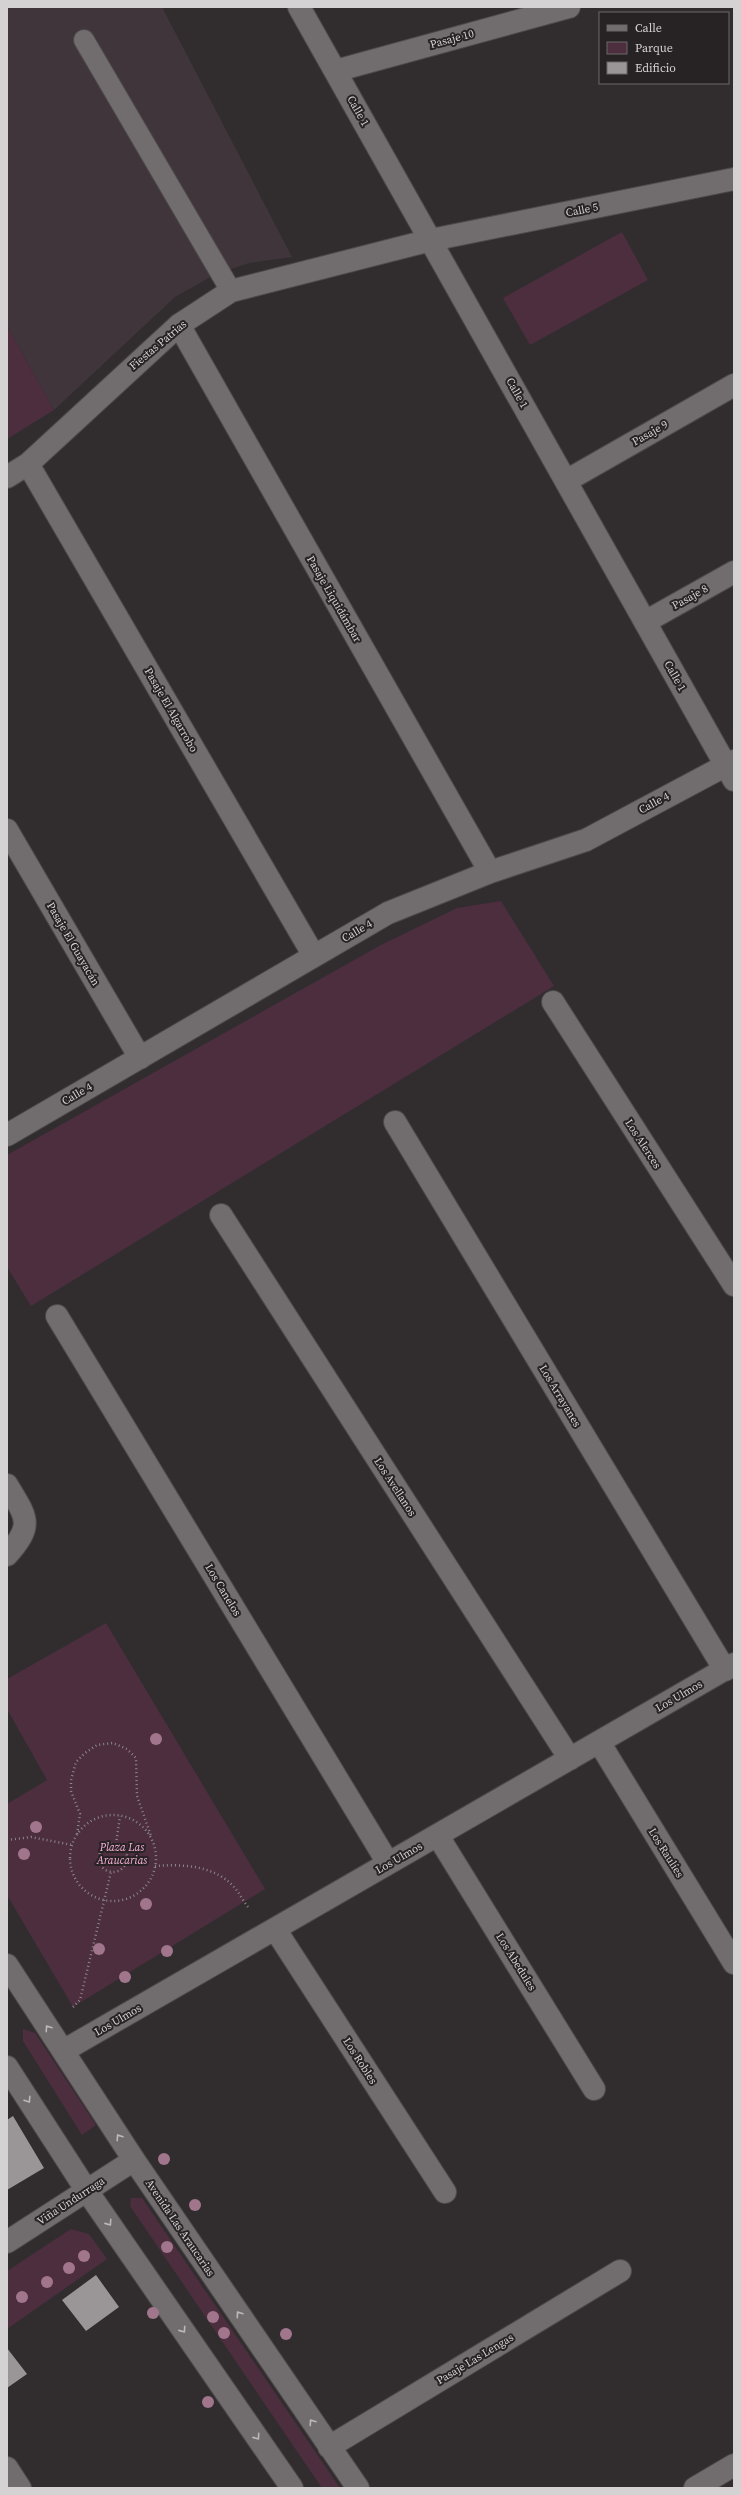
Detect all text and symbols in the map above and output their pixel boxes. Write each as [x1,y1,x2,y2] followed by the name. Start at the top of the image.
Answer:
[599,12,729,84] legend
[635,20,662,36] text: Calle
[428,26,476,52] street label: Pasaje 10
[635,40,673,56] text: Parque
[635,60,676,76] text: Edificio
[343,93,373,129] street label: Calle 1
[564,199,600,220] street label: Calle 5
[126,316,190,373] street label: Fiestas Patrias
[502,375,532,411] street label: Calle 1
[629,417,671,449] street label: Pasaje 9
[303,553,365,645] street label: Pasaje Liquidámbar
[669,581,711,613] street label: Pasaje 8
[660,658,690,694] street label: Calle 1
[141,665,201,755] street label: Pasaje El Algarrobo
[636,788,672,817] street label: Calle 4
[43,899,103,989] street label: Pasaje El Guayacán
[339,916,375,946] street label: Calle 4
[59,1079,95,1109] street label: Calle 4
[621,1116,665,1172] street label: Los Alerces
[536,1362,585,1430] street label: Los Arrayanes
[370,1455,420,1519] street label: Los Avellanos
[201,1561,245,1619] street label: Los Canelos
[653,1676,705,1715] street label: Los Ulmos
[645,1825,687,1881] street label: Los Raulíes
[373,1838,425,1877] street label: Los Ulmos
[96,1840,147,1868] park label: Plaza Las Araucarias
[492,1930,540,1994] street label: Los Abedules
[92,2000,144,2039] street label: Los Ulmos
[45,2025,53,2032] one-way arrow
[339,2035,381,2087] street label: Los Robles
[23,2096,31,2103] one-way arrow
[116,2134,124,2141] one-way arrow
[34,2173,108,2228] street label: Viña Undurraga
[142,2176,218,2280] street label: Avenida Las Araucarias
[104,2219,112,2226] one-way arrow
[236,2311,244,2318] one-way arrow
[178,2326,186,2333] one-way arrow
[433,2330,517,2388] street label: Pasaje Las Lengas
[310,2419,317,2426] one-way arrow
[252,2433,260,2440] one-way arrow

